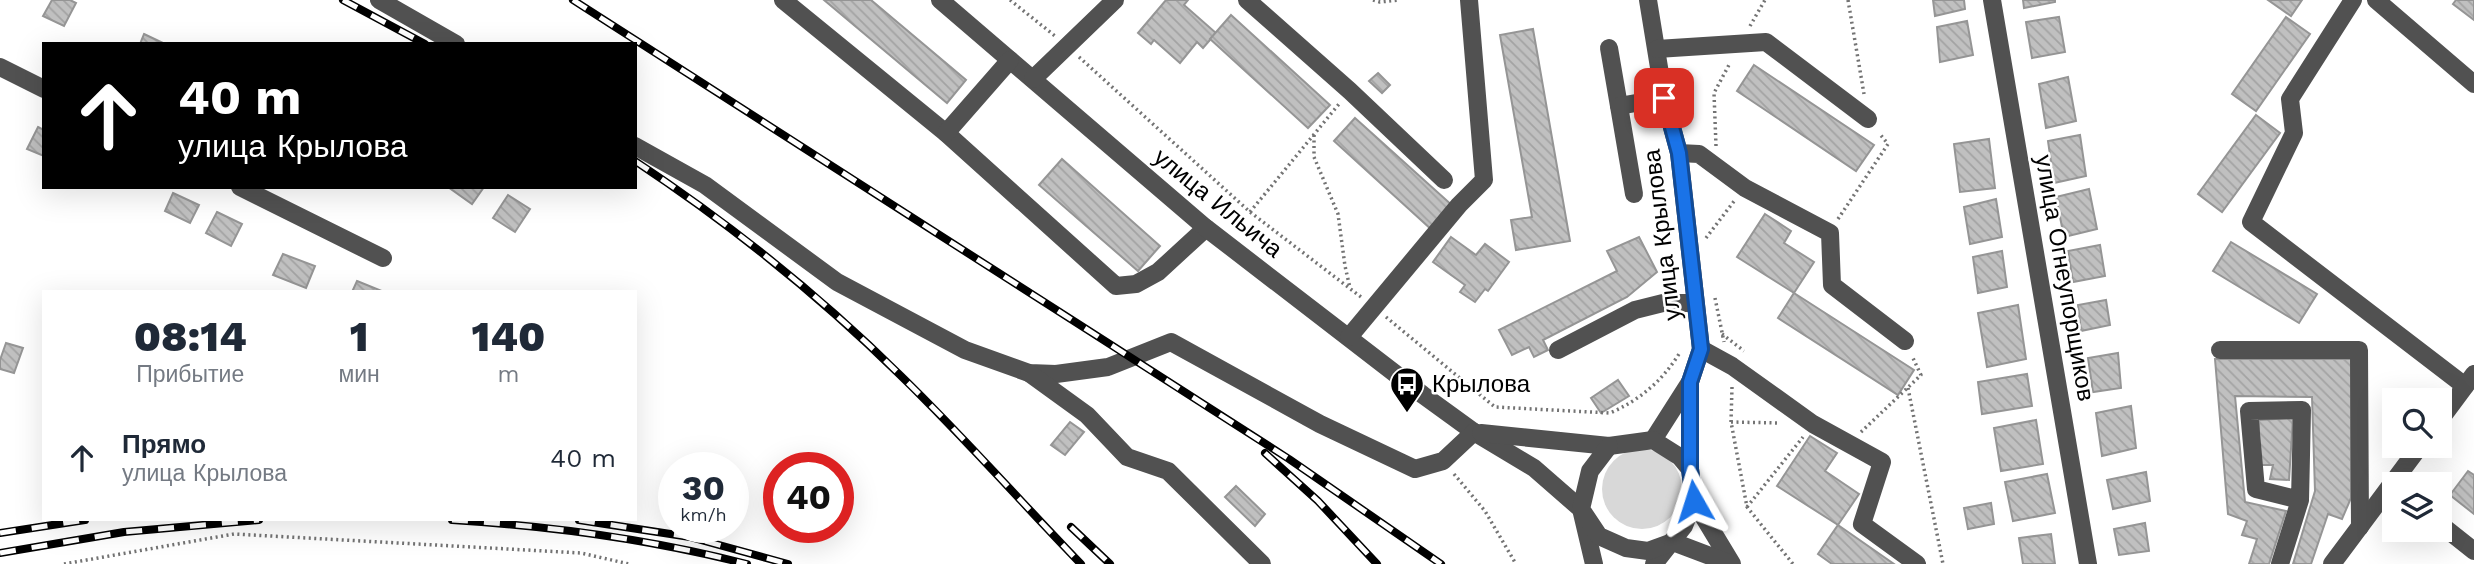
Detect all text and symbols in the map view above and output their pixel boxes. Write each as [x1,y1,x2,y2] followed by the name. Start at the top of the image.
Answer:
[178,68,301,126] text: 40 m
[1634,68,1694,128] pin
[63,70,154,161] icon: ahead
[1645,79,1683,117] icon: arrive
[178,127,408,165] text: улица Крылова
[1148,143,1288,264] street label: улица Ильича
[1638,147,1686,322] street label: улица Крылова
[2030,153,2100,403] street label: улица Огнеупорщиков
[134,312,247,361] text: 08:14
[350,312,368,361] text: 1
[472,312,545,361] text: 140
[136,361,244,388] text: Прибытие
[338,361,380,388] text: мин
[497,361,519,388] text: m
[1388,365,1426,414] bus stop icon: Крылова
[1432,370,1531,398] place label: Крылова
[2382,388,2452,542] map controls
[2382,388,2452,458] button: search
[122,429,206,459] text: Прямо
[63,439,101,477] icon: ahead
[550,443,616,473] text: 40 m
[763,452,854,543] speed limit sign: 40
[122,460,287,487] text: улица Крылова
[1657,464,1731,538] position arrow
[682,467,725,509] text: 30
[2382,472,2452,542] button: layers
[680,504,727,525] text: km/h

